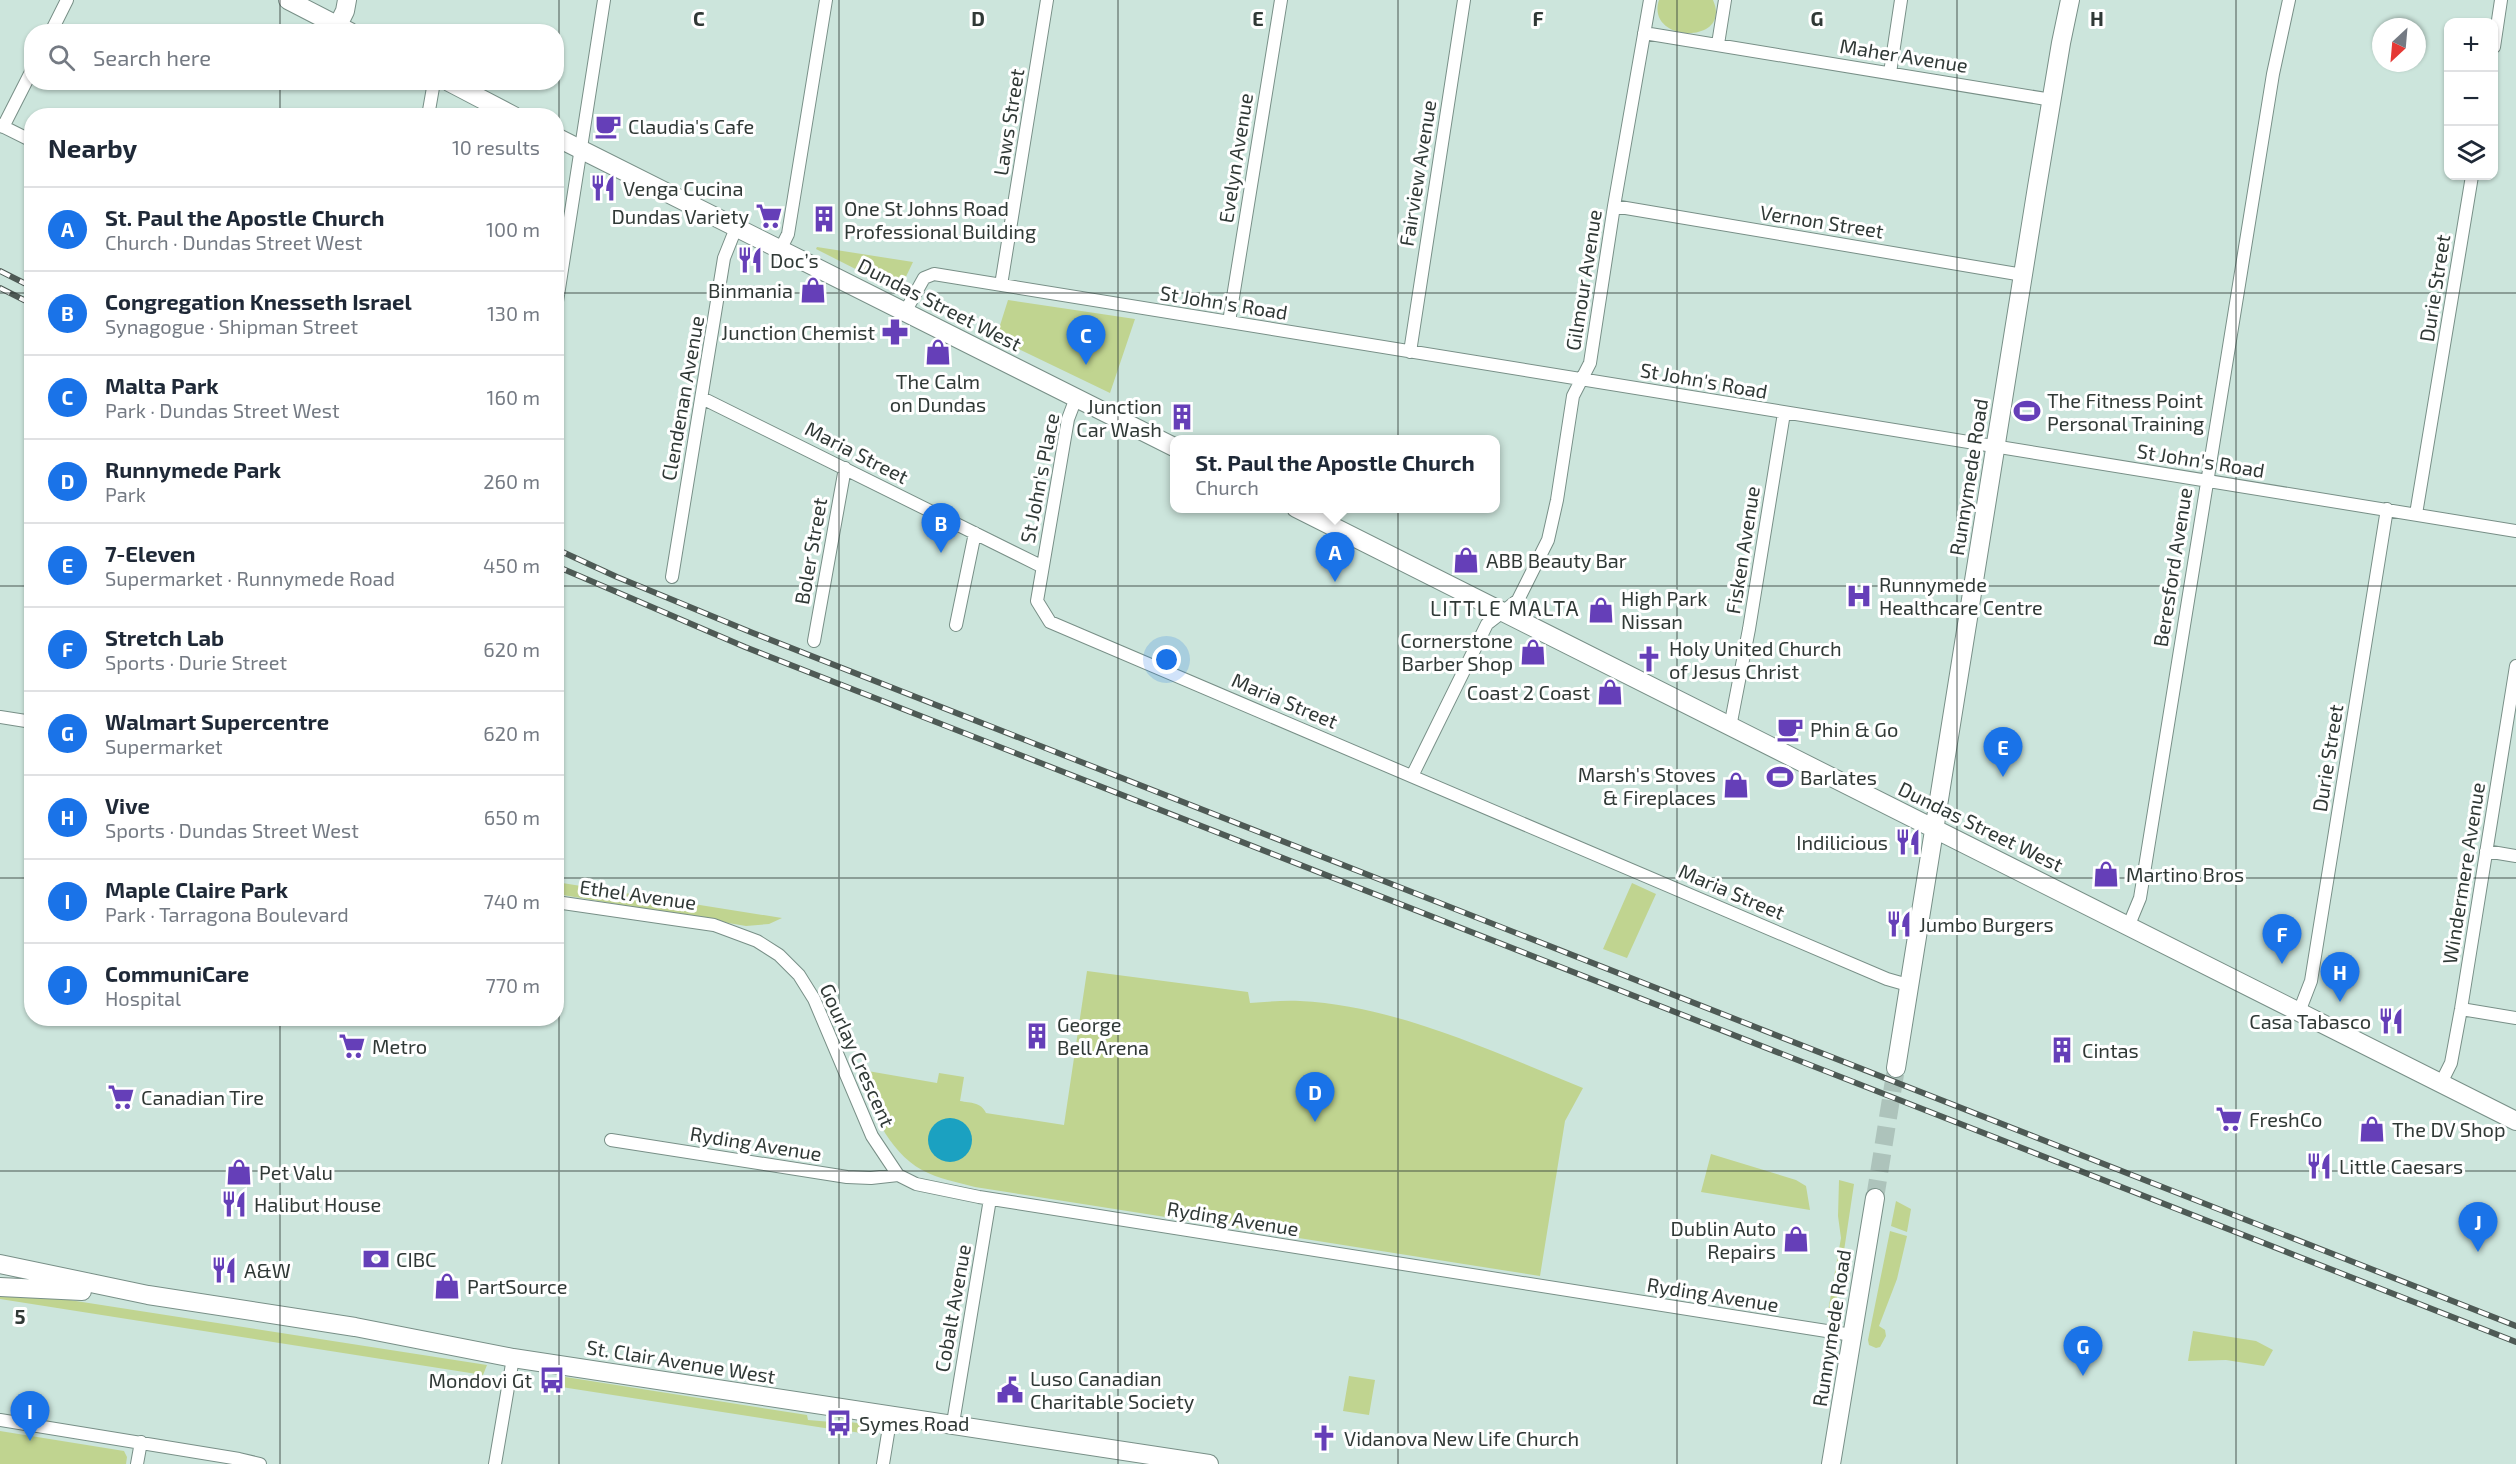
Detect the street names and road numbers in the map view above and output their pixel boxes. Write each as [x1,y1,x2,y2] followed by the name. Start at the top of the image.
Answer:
[1838,33,1970,77] street label: Maher Avenue
[988,66,1028,177] street label: Laws Street
[1213,91,1257,225] street label: Evelyn Avenue
[1394,98,1440,248] street label: Fairview Avenue
[1758,199,1886,243] street label: Vernon Street
[1560,208,1606,352] street label: Gilmour Avenue
[2414,232,2454,343] street label: Durie Street
[854,252,1026,356] street label: Dundas Street West
[1158,280,1290,324] street label: St John's Road
[656,314,708,482] street label: Clendenan Avenue
[1638,357,1770,403] street label: St John's Road
[1944,397,1992,557] street label: Runnymede Road
[1015,411,1063,545] street label: St John's Place
[801,416,913,488] street label: Maria Street
[2135,438,2267,482] street label: St John's Road
[1720,484,1764,616] street label: Fisken Avenue
[2148,486,2196,648] street label: Beresford Avenue
[789,495,831,606] street label: Boler Street
[1229,667,1342,733] street label: Maria Street
[2307,702,2347,813] street label: Durie Street
[1895,776,2068,876] street label: Dundas Street West
[2437,780,2489,966] street label: Windermere Avenue
[1676,858,1789,924] street label: Maria Street
[578,874,698,914] street label: Ethel Avenue
[816,980,901,1131] street label: Gourlay Crescent
[688,1121,824,1165] street label: Ryding Avenue
[1165,1196,1301,1240] street label: Ryding Avenue
[929,1242,975,1374] street label: Cobalt Avenue
[1807,1248,1855,1408] street label: Runnymede Road
[1645,1272,1781,1316] street label: Ryding Avenue
[585,1334,778,1388] street label: St. Clair Avenue West

